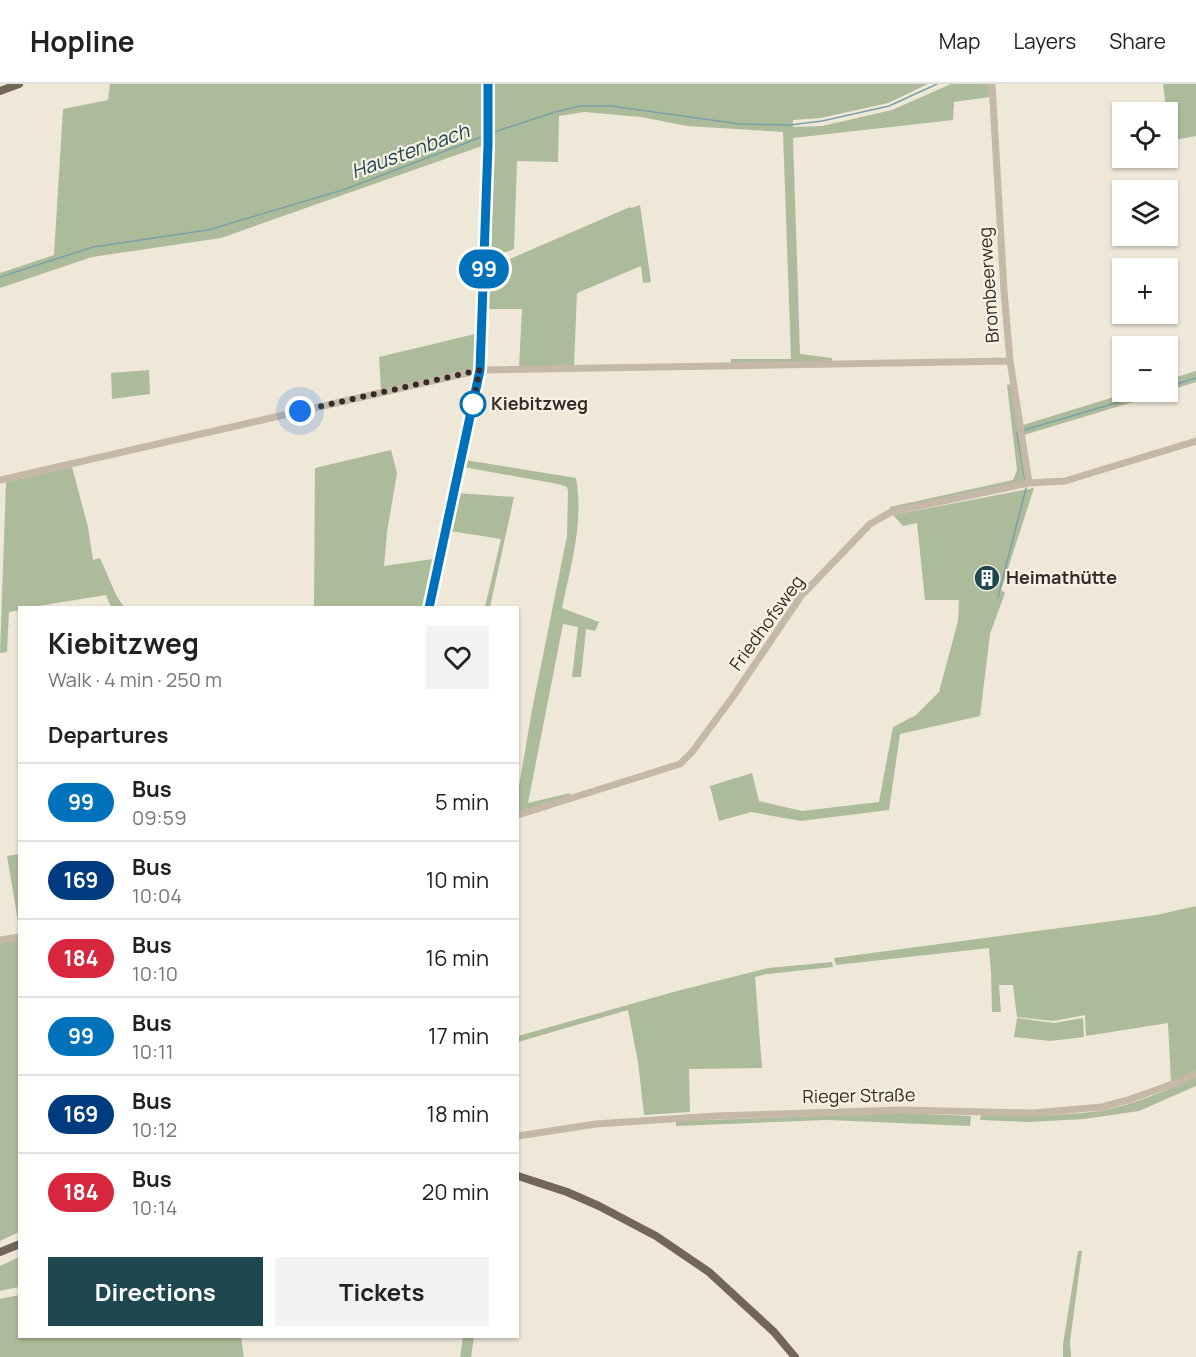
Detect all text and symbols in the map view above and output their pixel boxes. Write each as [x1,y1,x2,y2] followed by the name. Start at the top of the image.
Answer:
[30,22,135,60] text: Hopline
[939,27,980,55] text: Map
[1013,27,1076,55] text: Layers
[1109,27,1166,55] text: Share
[1112,102,1178,402] map controls
[1112,102,1178,168] button: locate
[347,116,474,184] water label: Haustenbach
[1112,180,1178,246] button: layers
[972,226,1004,344] street label: Brombeerweg
[457,250,511,288] line badge: 99
[471,255,497,283] text: 99
[1112,258,1178,324] button: +
[1112,336,1178,402] button: −
[460,391,486,417] marker: Kiebitzweg
[491,391,588,415] place label: Kiebitzweg
[285,396,315,426] your location
[972,563,1002,593] building icon: Heimathütte
[1006,565,1117,589] place label: Heimathütte
[723,570,809,675] street label: Friedhofsweg
[48,624,199,662] text: Kiebitzweg
[426,626,489,689] button: heart
[48,666,222,693] text: Walk · 4 min · 250 m
[48,720,168,750] text: Departures
[132,774,172,804] text: Bus
[435,787,489,817] text: 5 min
[68,788,94,816] text: 99
[132,804,187,831] text: 09:59
[132,852,172,882] text: Bus
[426,865,489,895] text: 10 min
[64,866,98,894] text: 169
[132,882,182,909] text: 10:04
[132,930,172,960] text: Bus
[426,943,489,973] text: 16 min
[64,944,98,972] text: 184
[132,960,178,987] text: 10:10
[132,1008,172,1038] text: Bus
[428,1021,489,1051] text: 17 min
[68,1022,94,1050] text: 99
[132,1038,174,1065] text: 10:11
[802,1082,916,1108] street label: Rieger Straße
[132,1086,172,1116] text: Bus
[426,1099,489,1129] text: 18 min
[64,1100,98,1128] text: 169
[132,1116,177,1143] text: 10:12
[132,1164,172,1194] text: Bus
[422,1177,489,1207] text: 20 min
[64,1178,98,1206] text: 184
[132,1194,178,1221] text: 10:14
[48,1257,263,1326] button: Directions
[275,1257,489,1326] button: Tickets

